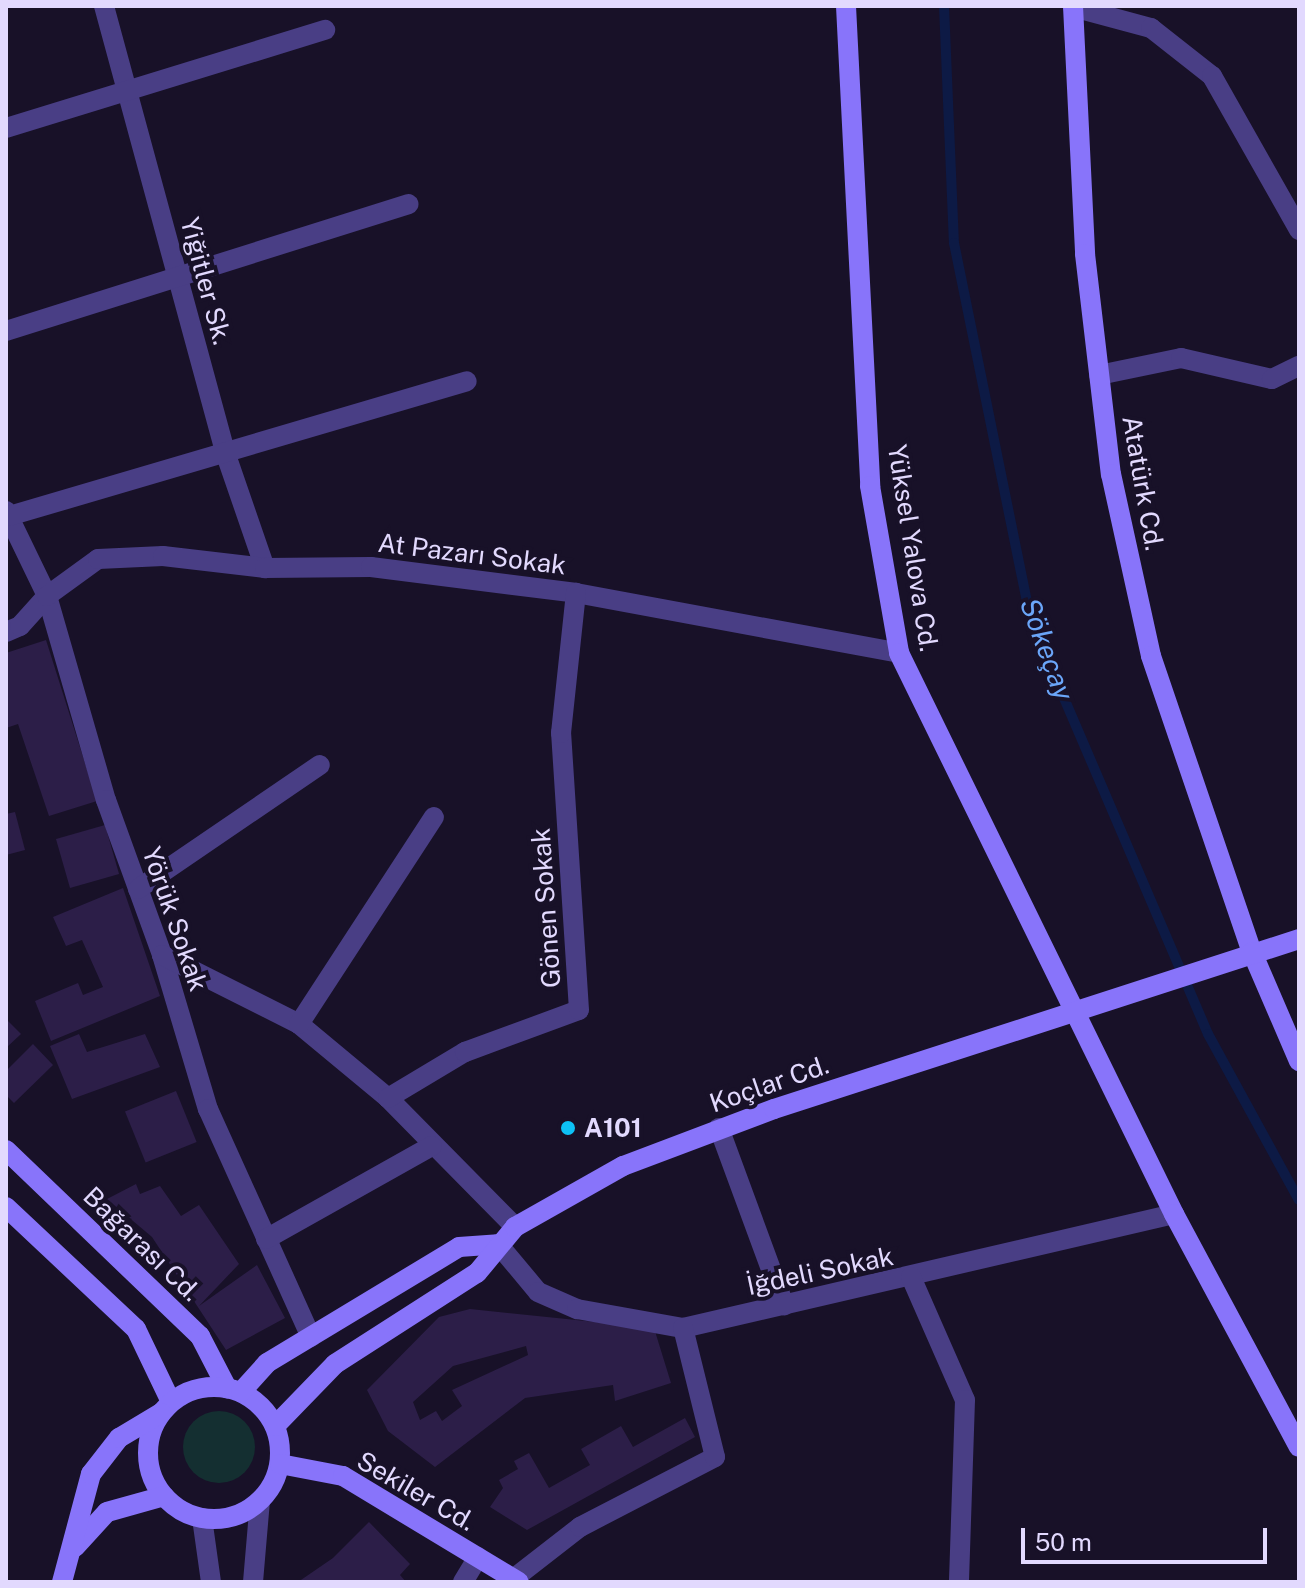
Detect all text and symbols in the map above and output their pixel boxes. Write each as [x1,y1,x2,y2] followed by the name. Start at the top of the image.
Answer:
[174,214,238,348] street label: Yiğitler Sk.
[1116,413,1170,553] street label: Atatürk Cd.
[881,442,945,654] street label: Yüksel Yalova Cd.
[376,527,568,581] street label: At Pazarı Sokak
[1013,593,1081,705] water label: Sökeçay
[525,827,567,989] street label: Gönen Sokak
[136,843,214,995] street label: Yörük Sokak
[705,1049,833,1119] street label: Koçlar Cd.
[584,1112,642,1144] place label: A101
[559,1119,577,1137] marker: A101
[77,1180,207,1308] street label: Bağarası Cd.
[744,1240,896,1302] street label: İğdeli Sokak
[351,1445,481,1537] street label: Sekiler Cd.
[1025,1512,1271,1562] scale bar
[1035,1528,1092,1556] text: 50 m

